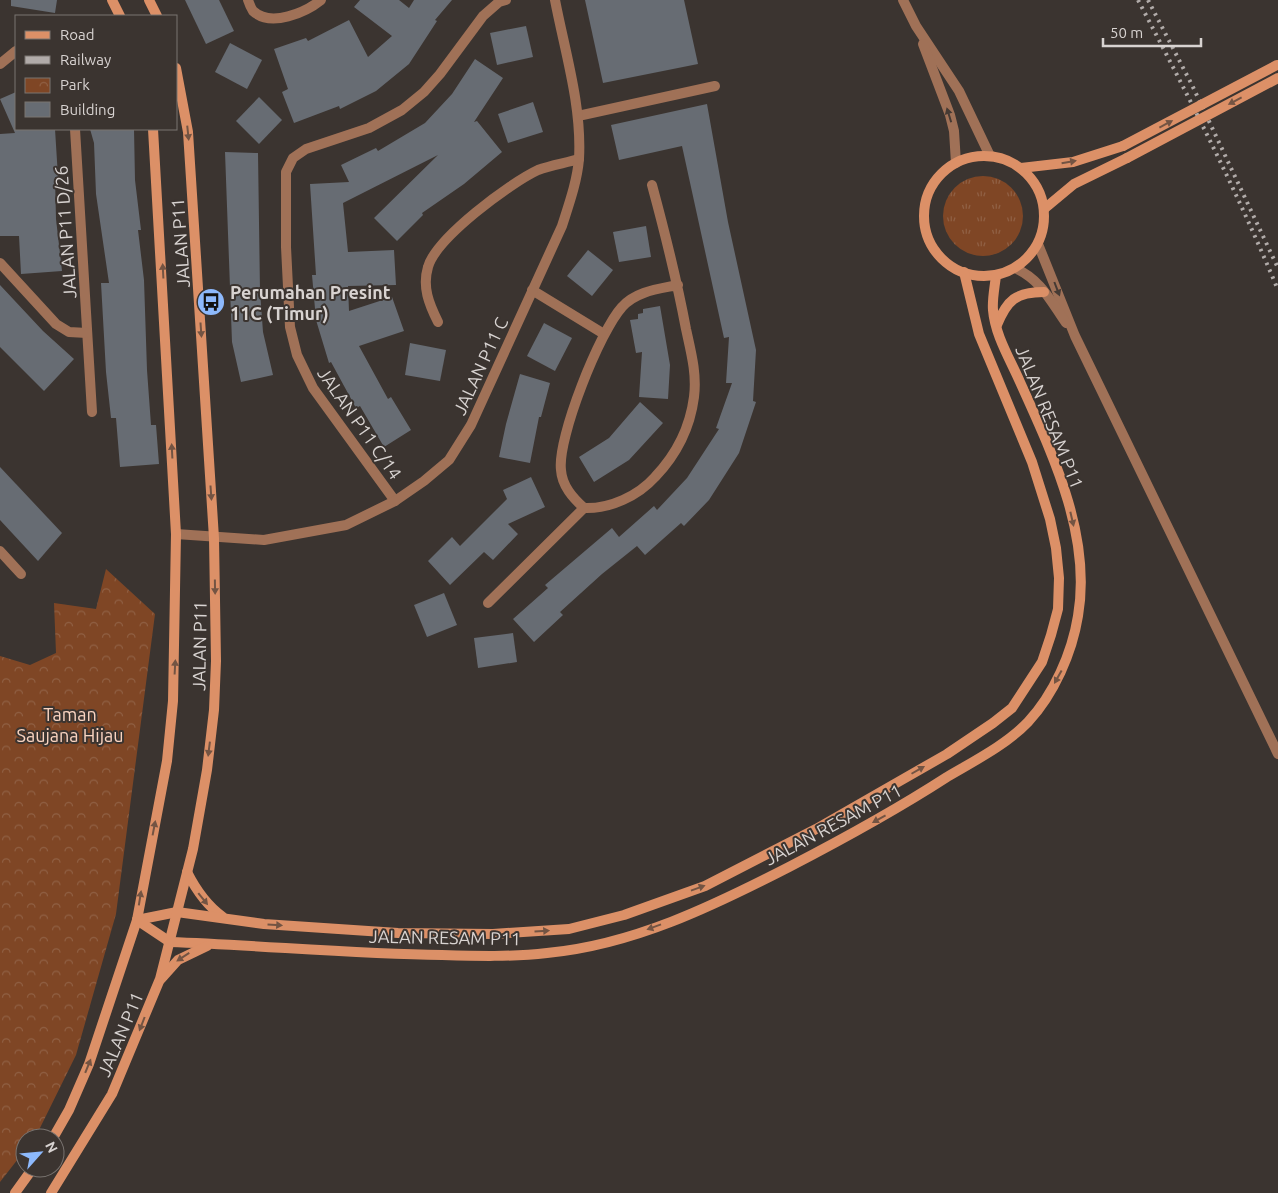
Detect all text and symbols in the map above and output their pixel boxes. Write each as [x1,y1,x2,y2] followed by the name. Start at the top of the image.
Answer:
[15,15,178,130] legend
[1103,15,1200,47] scale bar
[1110,24,1143,41] text: 50 m
[60,26,95,43] text: Road
[60,51,111,68] text: Railway
[60,76,90,93] text: Park
[1228,97,1242,105] one-way arrow
[60,101,115,118] text: Building
[945,107,953,122] one-way arrow
[1159,120,1173,128] one-way arrow
[184,126,192,142] one-way arrow
[1061,158,1077,166] one-way arrow
[50,165,80,299] street label: JALAN P11 D/26
[167,197,193,289] street label: JALAN P11
[158,263,166,279] one-way arrow
[230,282,391,324] place label: Perumahan Presint 11C (Timur)
[1053,282,1061,297] one-way arrow
[196,287,226,317] bus stop icon: Perumahan Presint 11C (Timur)
[449,314,511,418] street label: JALAN P11 C
[198,323,206,339] one-way arrow
[1012,343,1088,491] street label: JALAN RESAM P11
[314,363,406,483] street label: JALAN P11 C/14
[167,443,175,459] one-way arrow
[208,485,216,501] one-way arrow
[1068,511,1076,526] one-way arrow
[212,579,220,595] one-way arrow
[188,601,210,691] street label: JALAN P11
[171,658,179,674] one-way arrow
[1053,670,1062,683] one-way arrow
[16,704,124,745] park label: Taman Saujana Hijau
[205,741,213,757] one-way arrow
[912,766,925,775] one-way arrow
[761,779,905,869] street label: JALAN RESAM P11
[872,814,885,823] one-way arrow
[150,820,158,835] one-way arrow
[691,884,706,892] one-way arrow
[137,889,145,905] one-way arrow
[198,892,209,905] one-way arrow
[267,921,283,929] one-way arrow
[646,923,661,931] one-way arrow
[369,926,521,948] street label: JALAN RESAM P11
[534,926,550,934] one-way arrow
[177,952,190,962] one-way arrow
[93,989,147,1079] street label: JALAN P11
[138,1017,145,1032] one-way arrow
[85,1059,93,1073] one-way arrow
[15,1128,65,1178] north arrow
[42,1139,61,1155] text: N

